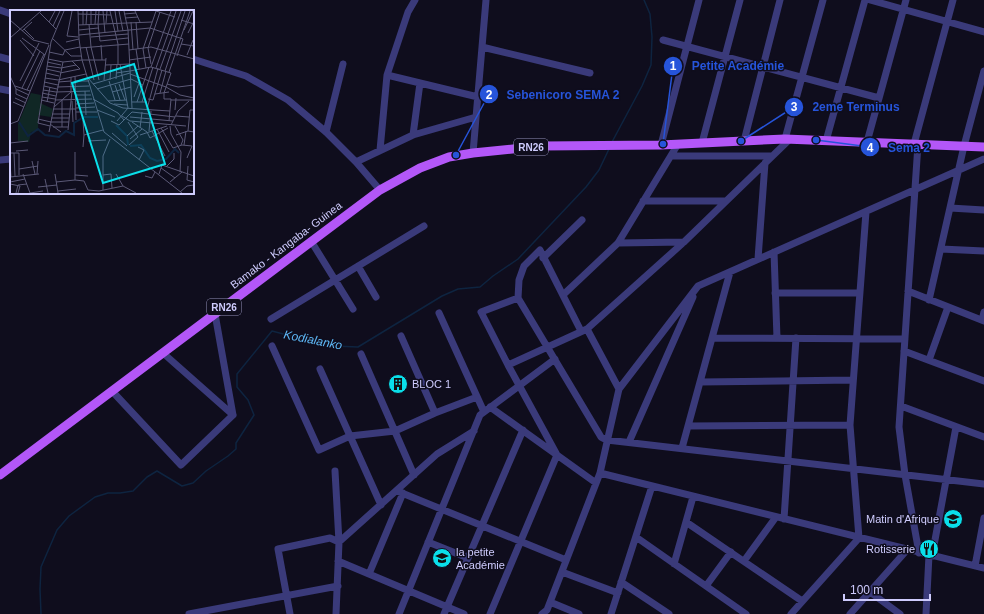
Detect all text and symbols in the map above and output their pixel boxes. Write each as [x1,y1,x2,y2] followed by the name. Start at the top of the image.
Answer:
[10,10,194,194] inset map
[663,54,792,78] callout: Petite Académie
[670,59,677,73] text: 1
[692,59,784,73] text: Petite Académie
[479,82,628,106] callout: Sebenicoro SEMA 2
[486,88,493,102] text: 2
[507,88,620,102] text: Sebenicoro SEMA 2
[784,95,907,119] callout: 2eme Terminus
[791,100,798,114] text: 3
[812,100,900,114] text: 2eme Terminus
[860,135,938,159] callout: Sema 2
[514,139,548,155] road number: RN26
[867,141,874,155] text: 4
[888,141,930,155] text: Sema 2
[228,199,345,291] street label: Bamako - Kangaba- Guinea
[207,299,241,315] road number: RN26
[283,327,344,353] water label: Kodialanko
[387,373,409,395] building icon: BLOC 1
[412,378,451,390] place label: BLOC 1
[942,508,964,530] school or university icon: Matin d'Afrique
[866,513,939,525] place label: Matin d'Afrique
[918,538,940,560] restaurant icon: Rotisserie
[866,543,915,555] place label: Rotisserie
[456,546,505,571] place label: la petite Académie
[431,547,453,569] school or university icon: la petite Académie
[844,576,930,602] scale bar
[850,583,883,597] text: 100 m

